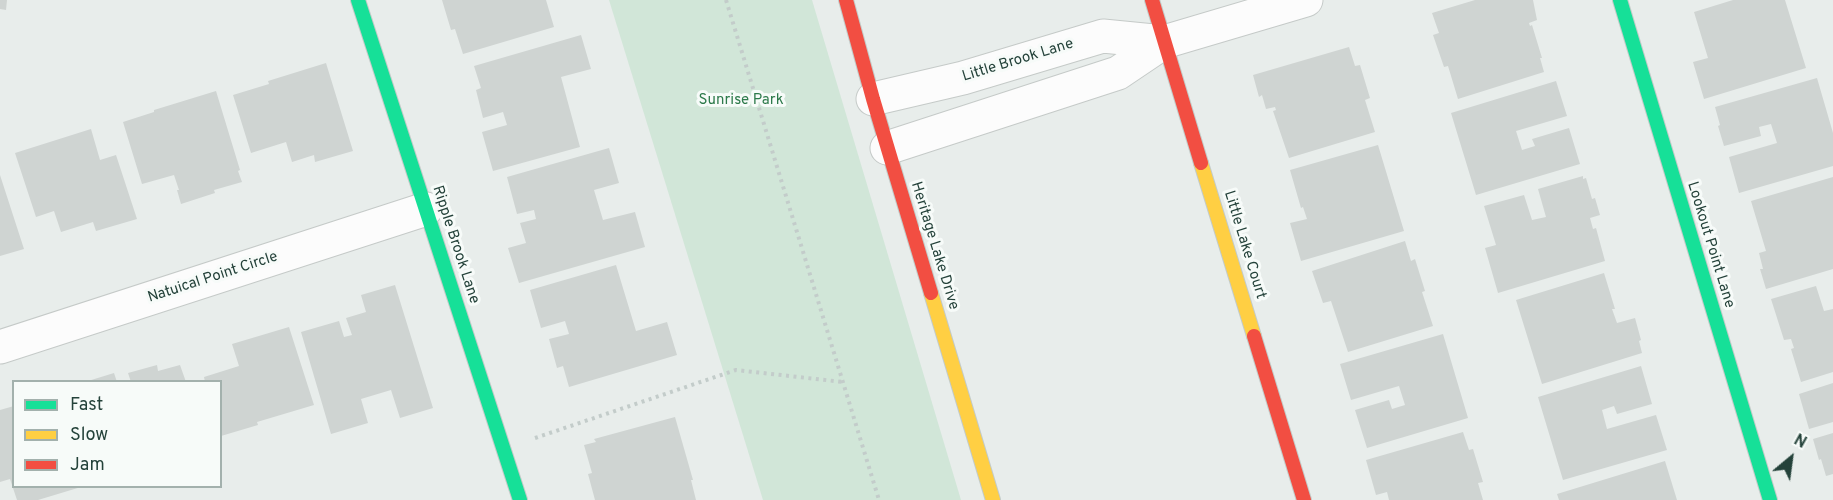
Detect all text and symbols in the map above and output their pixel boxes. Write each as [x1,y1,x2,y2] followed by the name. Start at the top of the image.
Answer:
[960,36,1076,86] street label: Little Brook Lane
[698,92,784,110] park label: Sunrise Park
[906,180,962,312] street label: Heritage Lake Drive
[1682,180,1738,310] street label: Lookout Point Lane
[427,184,483,306] street label: Ripple Brook Lane
[1219,189,1269,301] street label: Little Lake Court
[146,248,280,308] street label: Natuical Point Circle
[12,380,222,488] legend
[70,394,103,417] text: Fast
[70,424,108,447] text: Slow
[1761,428,1821,488] north arrow
[1790,431,1810,454] text: N
[70,454,105,477] text: Jam

